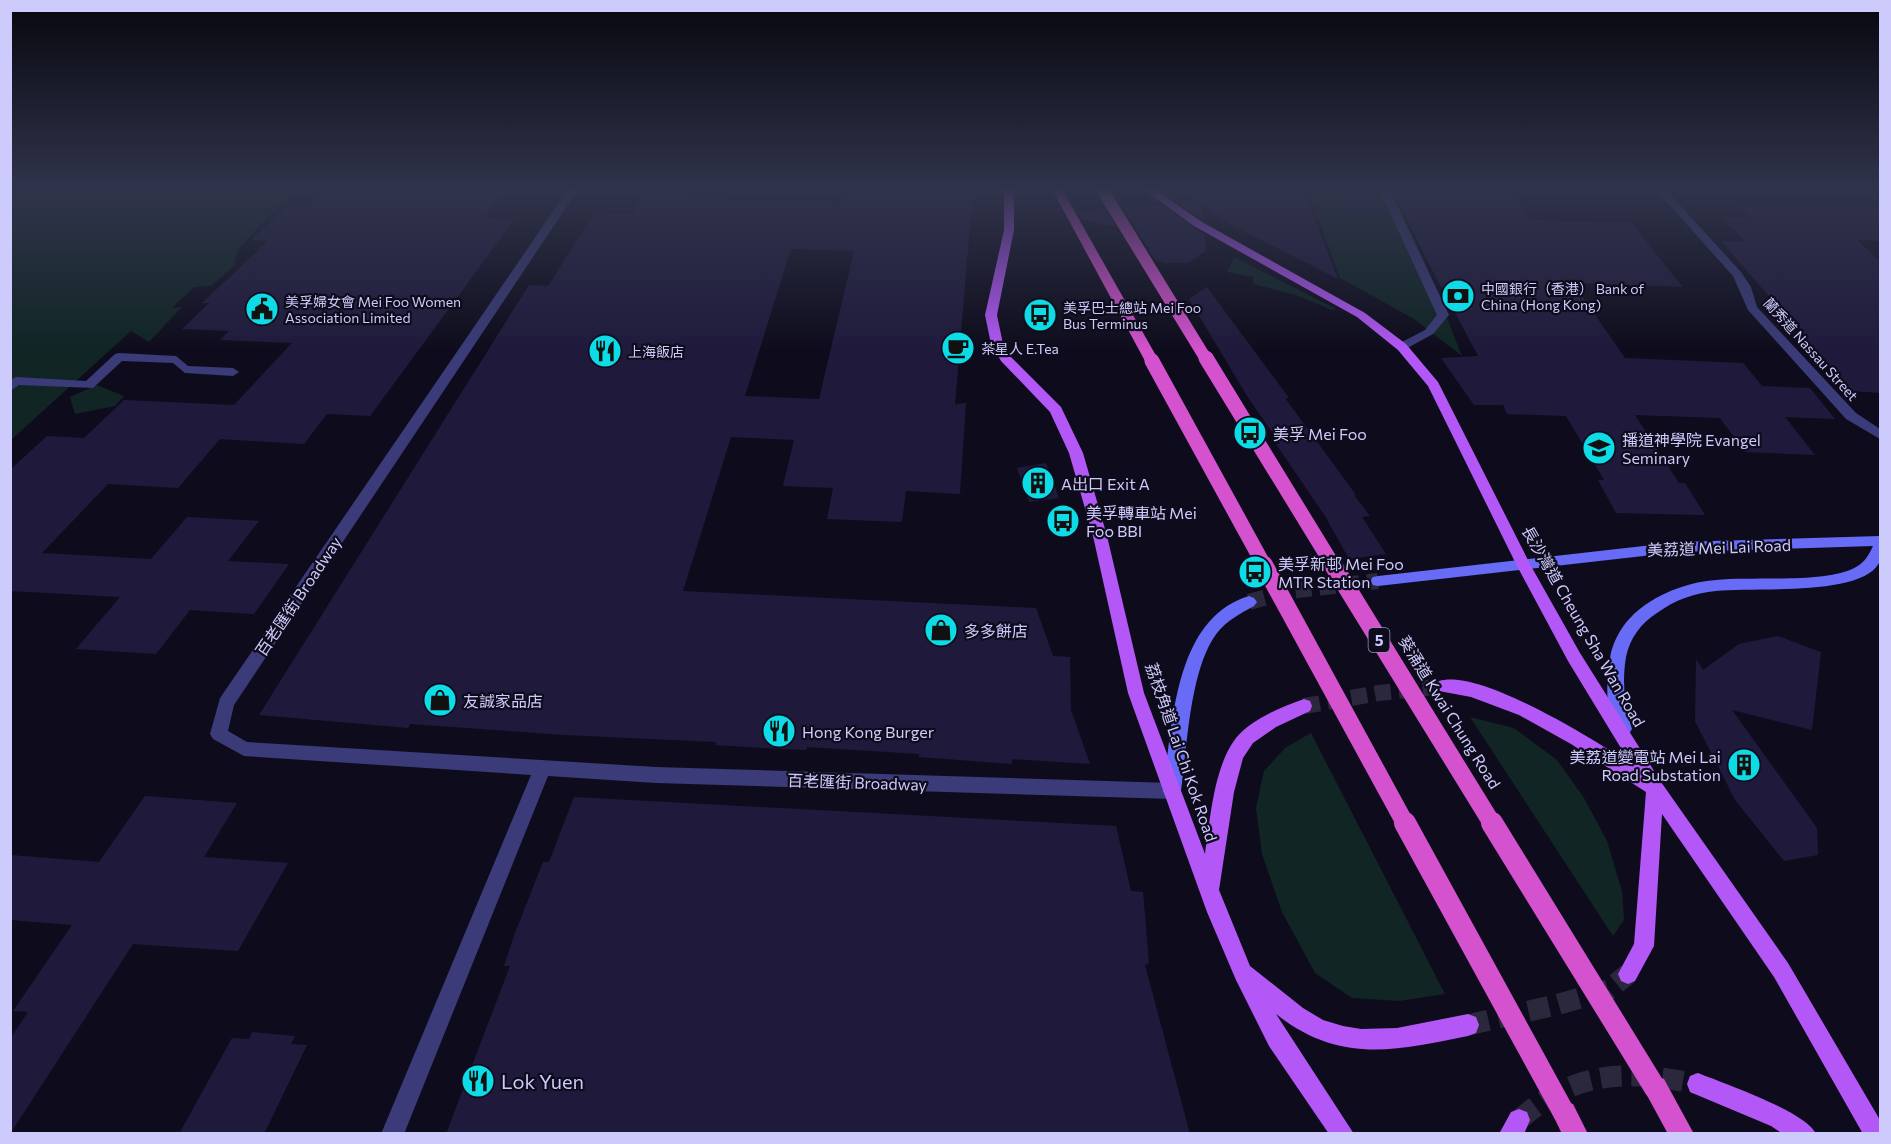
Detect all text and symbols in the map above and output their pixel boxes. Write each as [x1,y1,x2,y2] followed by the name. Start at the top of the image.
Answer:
[1440,278,1476,314] bank icon: 中國銀行（香港） Bank of China (Hong Kong)
[1481,280,1645,313] place label: 中國銀行（香港） Bank of China (Hong Kong)
[244,291,280,327] public building icon: 美孚婦女會 Mei Foo Women Association Limited
[285,293,461,326] place label: 美孚婦女會 Mei Foo Women Association Limited
[1760,294,1862,404] street label: 蘭秀道 Nassau Street
[1022,297,1058,333] bus stop icon: 美孚巴士總站 Mei Foo Bus Terminus
[1063,299,1201,332] place label: 美孚巴士總站 Mei Foo Bus Terminus
[940,330,976,366] cafe icon: 茶星人 E.Tea
[587,333,623,369] restaurant icon: 上海飯店
[981,340,1059,357] place label: 茶星人 E.Tea
[628,343,684,360] place label: 上海飯店
[1232,415,1268,451] bus stop icon: 美孚 Mei Foo
[1273,424,1367,443] place label: 美孚 Mei Foo
[1581,430,1617,466] school or university icon: 播道神學院 Evangel Seminary
[1622,430,1761,467] place label: 播道神學院 Evangel Seminary
[1020,465,1056,501] building icon: A出口 Exit A
[1061,474,1150,493] place label: A出口 Exit A
[1045,503,1081,539] bus stop icon: 美孚轉車站 Mei Foo BBI
[1086,503,1197,540] place label: 美孚轉車站 Mei Foo BBI
[1519,522,1649,730] street label: 長沙灣道 Cheung Sha Wan Road
[251,533,345,659] street label: 百老匯街 Broadway
[1647,535,1791,559] street label: 美荔道 Mei Lai Road
[1237,554,1273,590] bus stop icon: 美孚新邨 Mei Foo MTR Station
[1278,554,1404,591] place label: 美孚新邨 Mei Foo MTR Station
[923,612,959,648] shop icon: 多多餅店
[964,621,1028,640] place label: 多多餅店
[1368,628,1390,652] road number: 5
[1395,632,1505,792] street label: 葵涌道 Kwai Chung Road
[1142,660,1222,844] street label: 荔枝角道 Lai Chi Kok Road
[422,682,458,718] shop icon: 友誠家品店
[463,691,543,710] place label: 友誠家品店
[761,713,797,749] restaurant icon: Hong Kong Burger
[802,722,935,741] place label: Hong Kong Burger
[1569,747,1721,784] place label: 美荔道變電站 Mei Lai Road Substation
[1726,747,1762,783] building icon: 美荔道變電站 Mei Lai Road Substation
[787,770,927,794] street label: 百老匯街 Broadway
[460,1063,496,1099] restaurant icon: Lok Yuen
[501,1069,584,1093] place label: Lok Yuen

